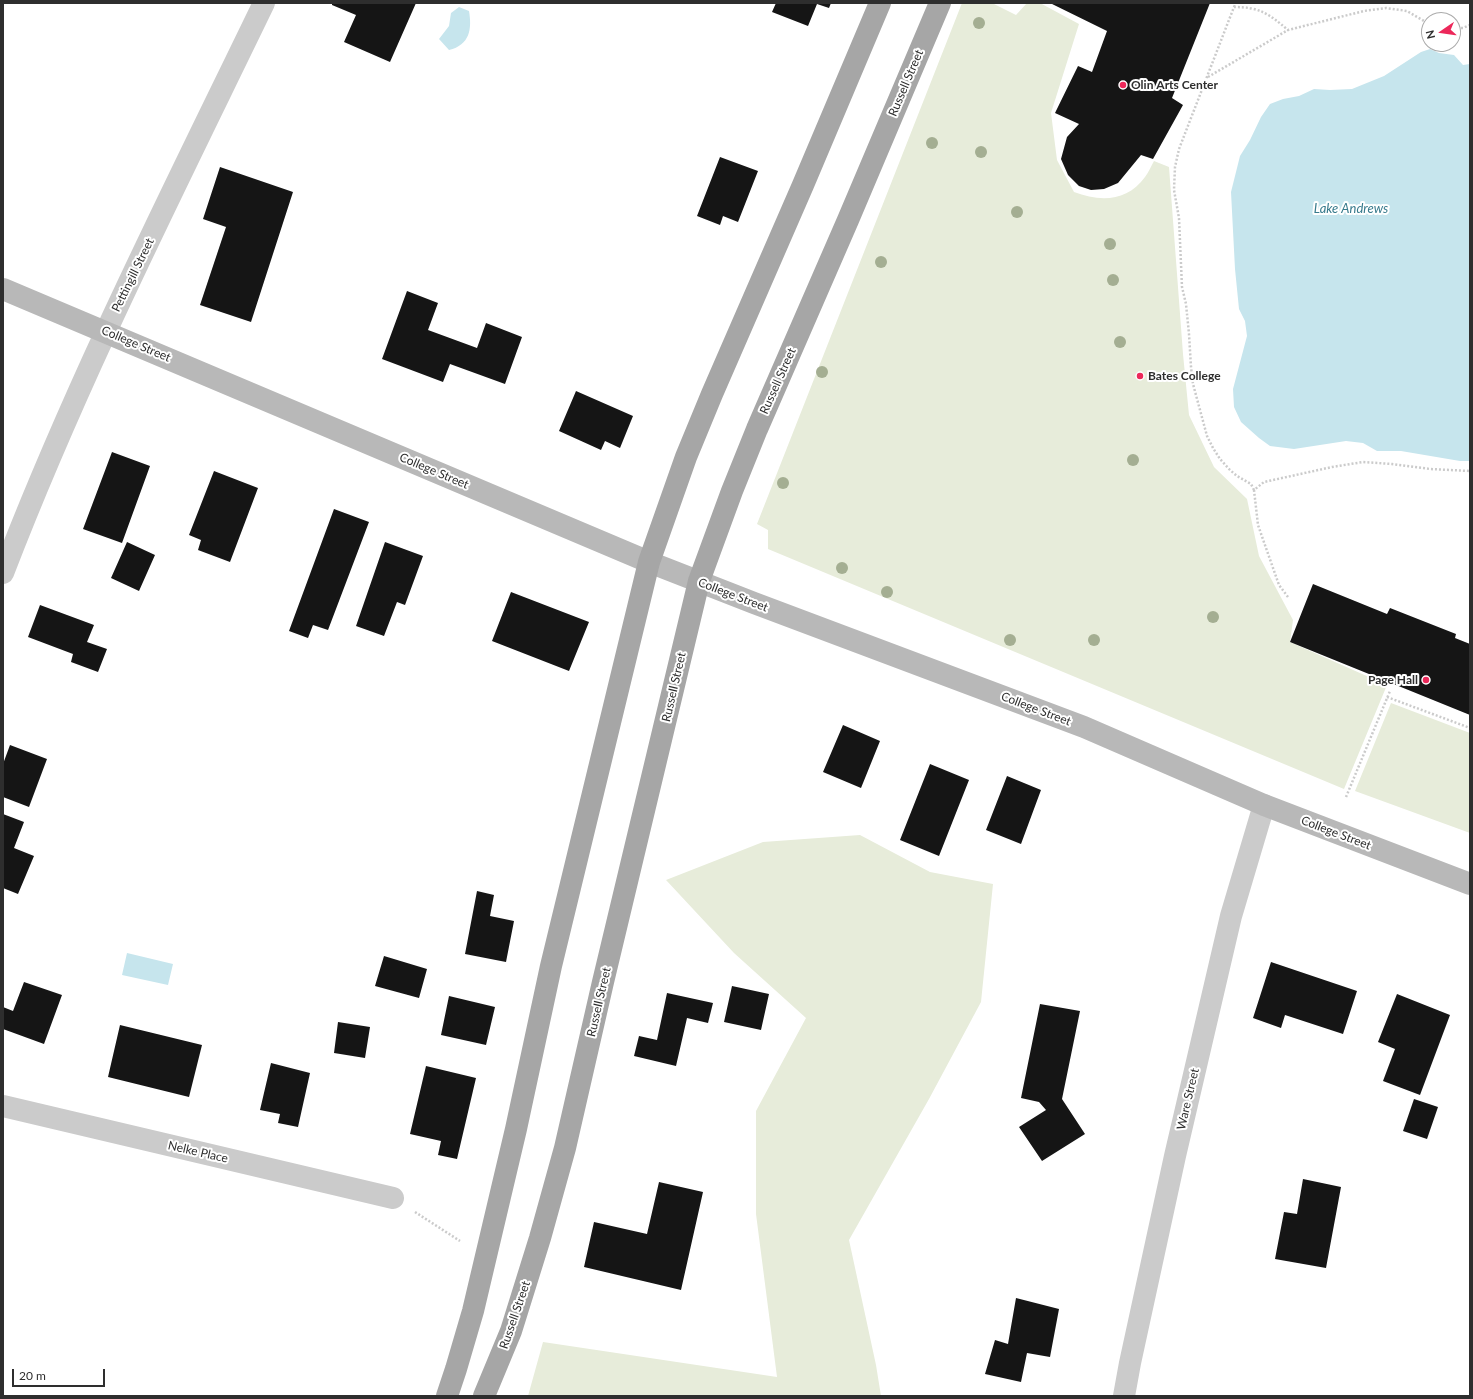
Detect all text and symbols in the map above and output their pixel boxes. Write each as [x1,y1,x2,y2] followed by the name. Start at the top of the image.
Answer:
[1421,12,1461,52] north arrow
[1423,29,1437,40] text: N
[885,47,927,119] street label: Russell Street
[1131,78,1218,92] place label: Olin Arts Center
[1118,80,1128,90] marker: Olin Arts Center
[1314,201,1388,217] water label: Lake Andrews
[109,236,157,314] street label: Pettingill Street
[99,323,173,365] street label: College Street
[757,346,799,416] street label: Russell Street
[1148,369,1221,383] place label: Bates College
[1135,371,1145,381] marker: Bates College
[397,450,471,492] street label: College Street
[696,575,770,615] street label: College Street
[659,651,689,723] street label: Russell Street
[1368,673,1418,687] place label: Page Hall
[1421,675,1431,685] marker: Page Hall
[999,689,1073,729] street label: College Street
[1299,813,1373,853] street label: College Street
[584,966,614,1038] street label: Russell Street
[1174,1067,1202,1131] street label: Ware Street
[167,1138,229,1166] street label: Nelke Place
[497,1279,533,1351] street label: Russell Street
[14,1361,107,1387] scale bar
[19,1368,46,1383] text: 20 m

